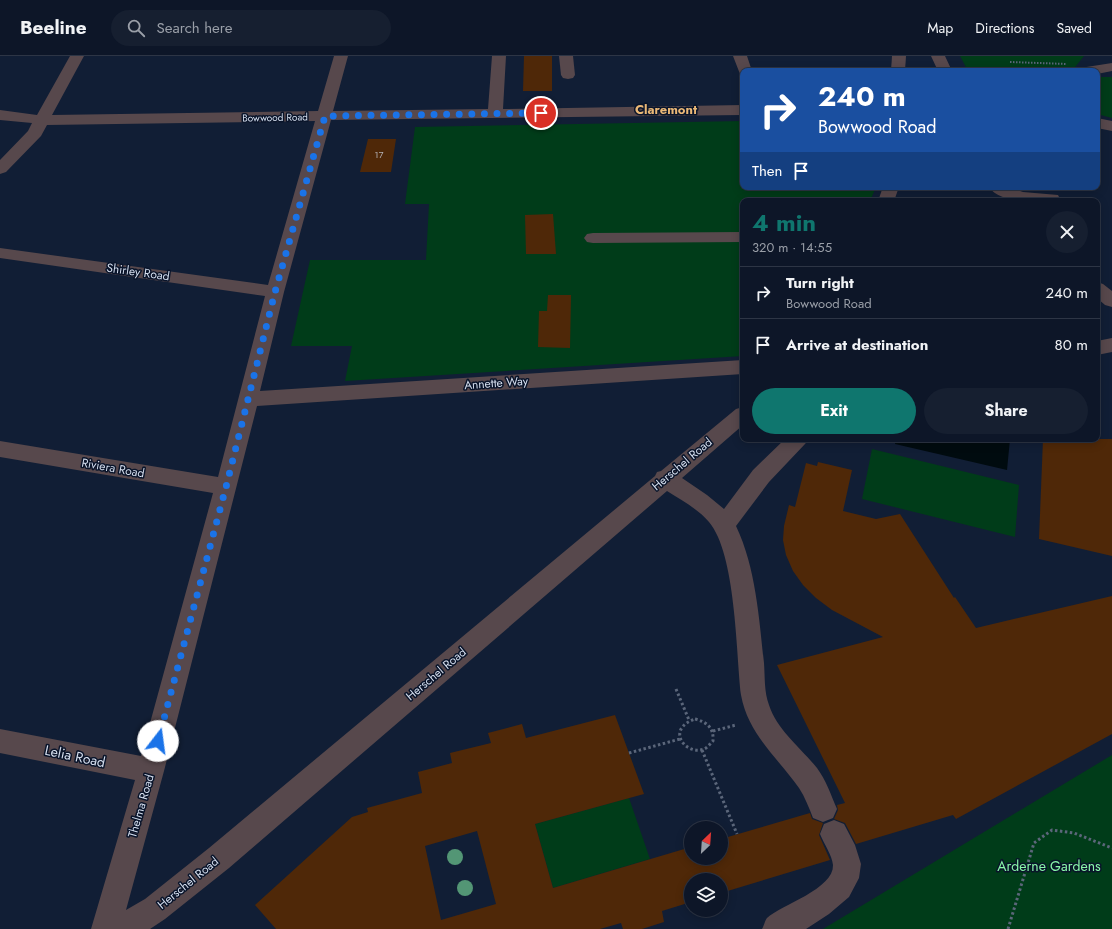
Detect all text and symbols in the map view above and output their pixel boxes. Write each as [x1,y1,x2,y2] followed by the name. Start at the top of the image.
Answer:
[111,10,391,46] search box
[20,14,87,41] text: Beeline
[125,17,147,39] icon: search
[157,17,232,39] text: Search here
[927,18,953,38] text: Map
[975,18,1035,38] text: Directions
[1057,18,1092,38] text: Saved
[818,76,906,117] text: 240 m
[752,84,804,136] icon: right
[524,96,558,130] pin
[635,100,698,119] district label: Claremont
[530,102,552,124] icon: arrive
[242,109,308,126] street label: Bowwood Road
[818,114,937,140] text: Bowwood Road
[375,148,384,161] house number: 17
[752,160,782,182] text: Then
[790,160,812,182] icon: arrive
[752,205,816,240] text: 4 min
[1046,211,1088,253] button: close
[752,238,832,257] text: 320 m · 14:55
[105,259,171,285] street label: Shirley Road
[786,272,854,294] text: Turn right
[752,282,774,304] icon: right
[1046,282,1088,304] text: 240 m
[786,294,872,313] text: Bowwood Road
[752,334,774,356] icon: arrive
[786,334,928,356] text: Arrive at destination
[1055,334,1088,356] text: 80 m
[463,372,529,394] street label: Annette Way
[752,388,916,434] button: Exit
[924,388,1088,434] button: Share
[648,433,716,495] street label: Herschel Road
[80,454,146,482] street label: Riviera Road
[402,643,470,705] street label: Herschel Road
[137,720,179,762] position arrow
[43,740,107,772] street label: Lelia Road
[123,772,159,840] street label: Thelma Road
[684,821,728,865] north arrow
[684,821,728,917] map controls
[154,853,222,913] street label: Herschel Road
[997,856,1101,876] park label: Arderne Gardens
[684,873,728,917] button: layers

